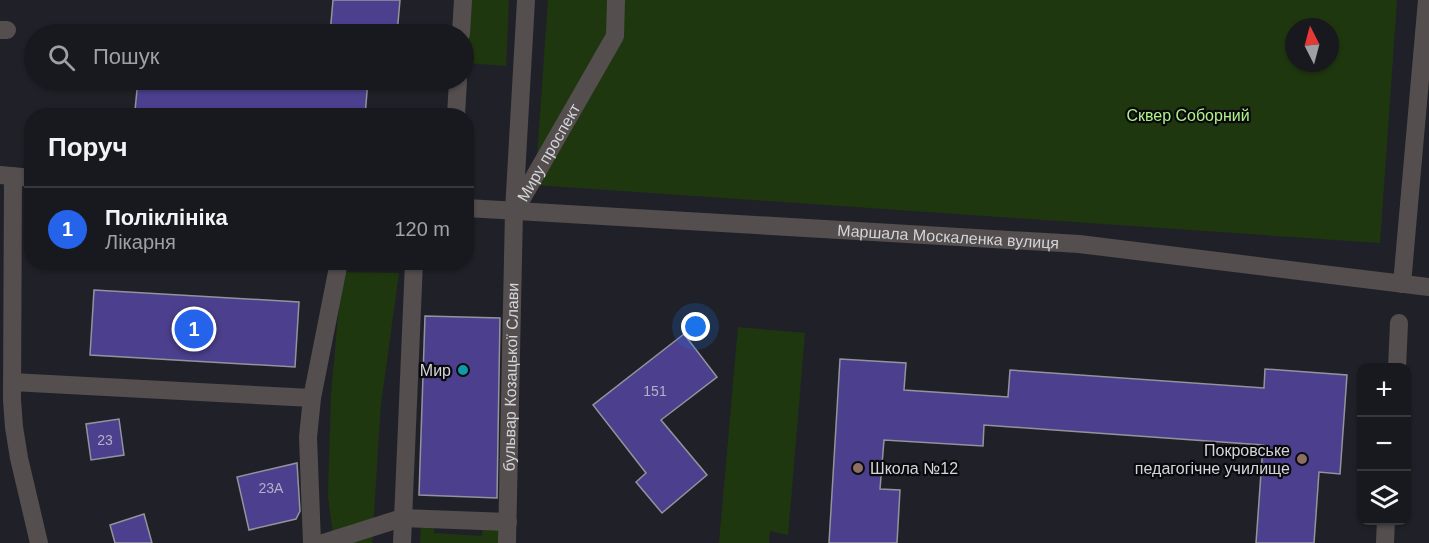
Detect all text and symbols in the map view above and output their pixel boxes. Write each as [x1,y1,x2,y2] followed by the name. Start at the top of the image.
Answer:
[1285,18,1339,72] north arrow
[24,24,474,90] search box
[45,41,78,74] icon: search
[93,44,159,69] text: Пошук
[514,100,583,204] street label: Миру проспект
[1126,107,1250,124] park label: Сквер Соборний
[48,132,128,162] text: Поруч
[105,205,228,230] text: Поліклініка
[62,218,73,240] text: 1
[394,218,450,240] text: 120 m
[837,221,1060,251] street label: Маршала Москаленка вулиця
[105,231,176,253] text: Лікарня
[500,282,521,472] street label: бульвар Козацької Слави
[174,306,214,352] pin: 1
[681,312,710,341] your location
[420,362,451,379] place label: Мир
[456,363,470,377] marker: Мир
[1357,363,1411,525] map controls
[1357,363,1411,417] button: +
[643,383,667,399] house number: 151
[1357,417,1411,471] button: −
[97,432,113,448] house number: 23
[1135,442,1290,477] place label: Покровське педагогічне училище
[1295,452,1309,466] marker: Покровське педагогічне училище
[870,460,958,477] place label: Школа №12
[851,461,865,475] marker: Школа №12
[1357,471,1411,525] button: layers
[259,480,284,496] house number: 23А

